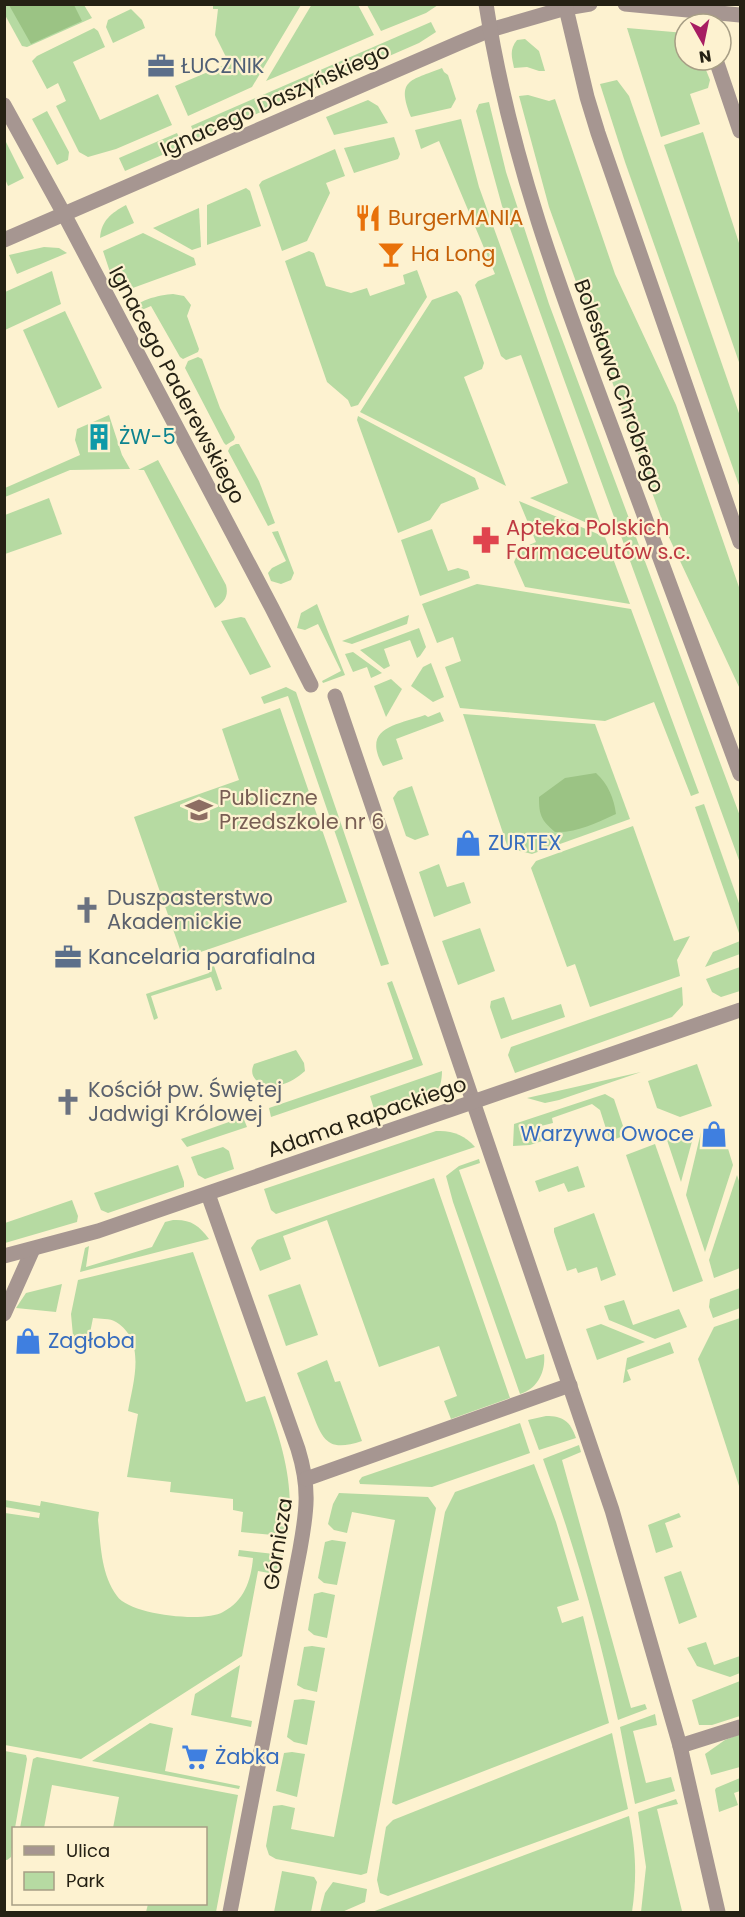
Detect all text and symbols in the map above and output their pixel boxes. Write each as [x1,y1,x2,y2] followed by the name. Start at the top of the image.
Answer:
[673,12,733,72] north arrow
[155,36,394,163] street label: Ignacego Daszyńskiego
[698,44,713,69] text: N
[146,51,176,81] office icon: ŁUCZNIK
[181,51,265,80] place label: ŁUCZNIK
[353,203,383,233] restaurant icon: BurgerMANIA
[388,203,524,232] place label: BurgerMANIA
[376,239,406,269] bar icon: Ha Long
[411,239,495,268] place label: Ha Long
[102,261,253,509] street label: Ignacego Paderewskiego
[567,275,672,497] street label: Bolesława Chrobrego
[84,422,114,452] building icon: ŻW-5
[119,422,176,451] place label: ŻW-5
[506,513,690,566] place label: Apteka Polskich Farmaceutów s.c.
[471,525,501,555] pharmacy icon: Apteka Polskich Farmaceutów s.c.
[219,783,385,836] place label: Publiczne Przedszkole nr 6
[184,795,214,825] school or university icon: Publiczne Przedszkole nr 6
[453,828,483,858] shop icon: ZURTEX
[488,828,561,857] place label: ZURTEX
[107,883,273,936] place label: Duszpasterstwo Akademickie
[72,895,102,925] church icon: Duszpasterstwo Akademickie
[53,942,83,972] office icon: Kancelaria parafialna
[88,942,316,971] place label: Kancelaria parafialna
[263,1069,470,1164] street label: Adama Rapackiego
[88,1075,282,1128] place label: Kościół pw. Świętej Jadwigi Królowej
[53,1087,83,1117] church icon: Kościół pw. Świętej Jadwigi Królowej
[520,1119,694,1148] place label: Warzywa Owoce
[699,1119,729,1149] shop icon: Warzywa Owoce
[13,1326,43,1356] shop icon: Zagłoba
[48,1326,135,1355] place label: Zagłoba
[256,1496,299,1592] street label: Górnicza
[180,1742,210,1772] supermarket icon: Żabka
[215,1742,280,1771] place label: Żabka
[12,1827,207,1905] legend
[66,1838,110,1863] text: Ulica
[66,1868,105,1893] text: Park

